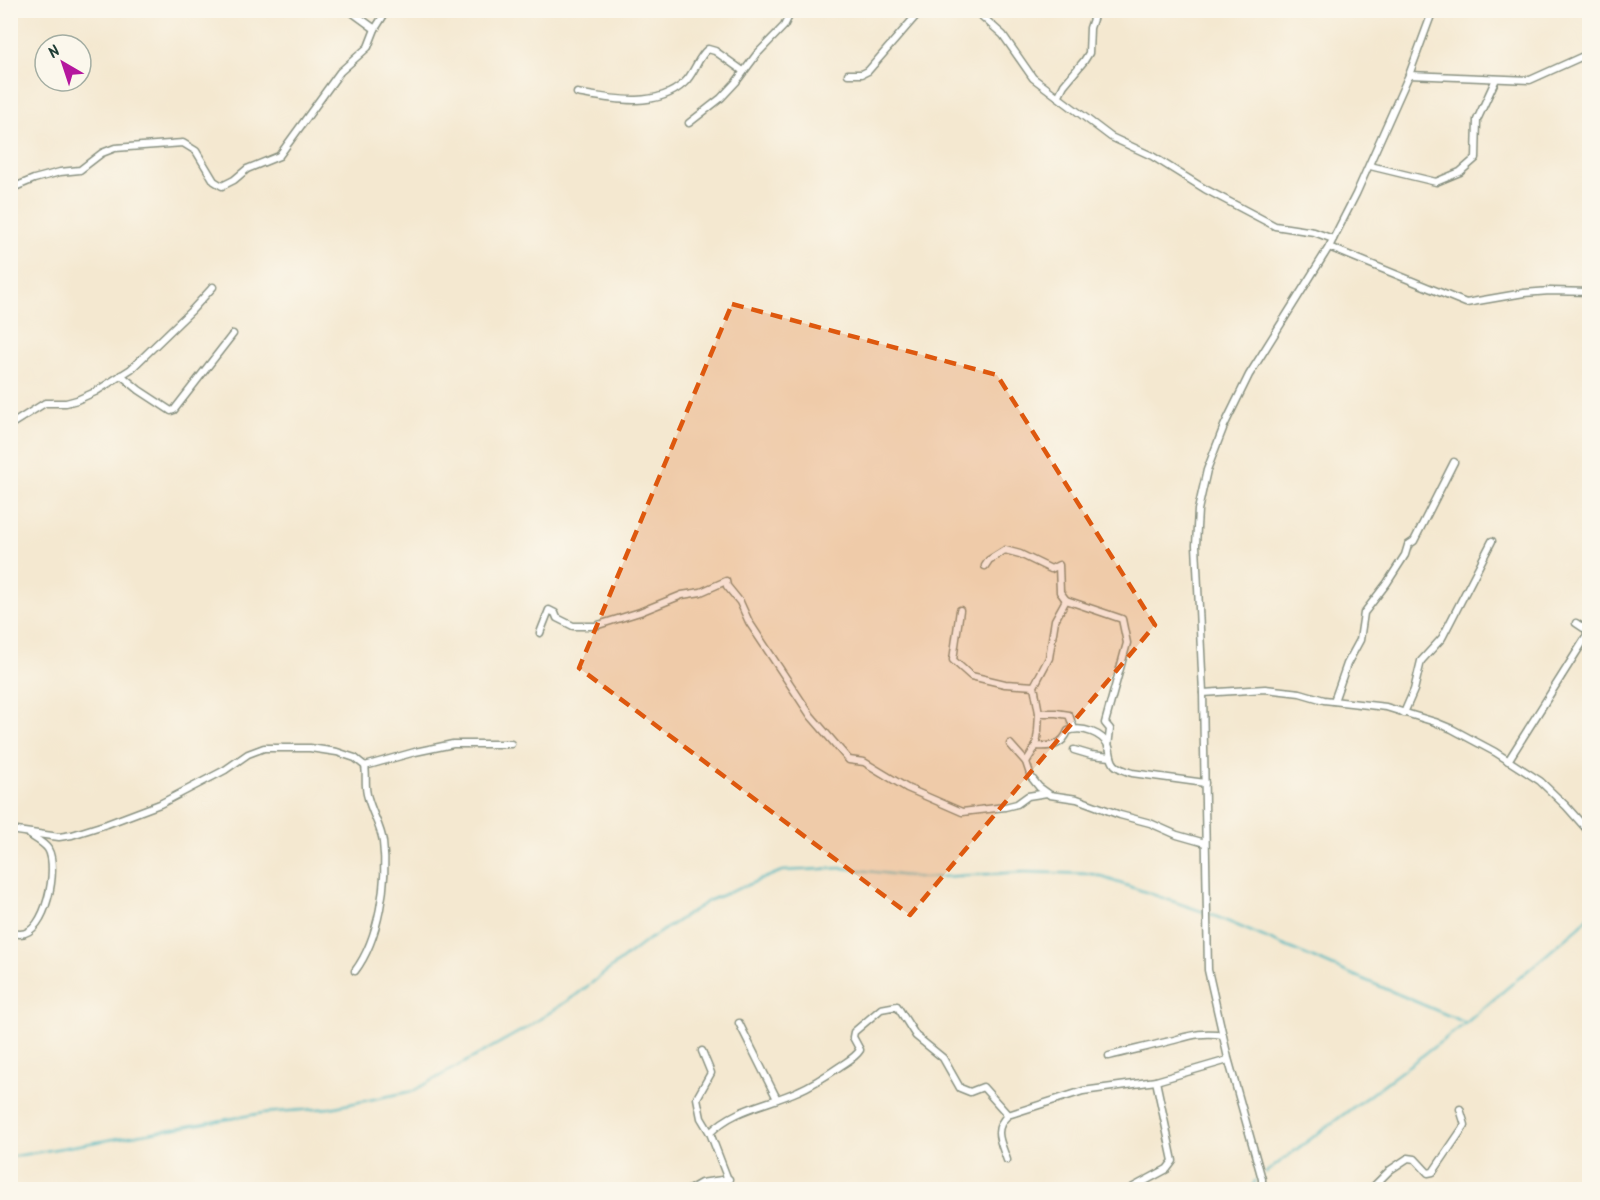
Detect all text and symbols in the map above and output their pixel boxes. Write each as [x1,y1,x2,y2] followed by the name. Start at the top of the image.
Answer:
[33,33,93,93] north arrow
[43,40,66,65] text: N

